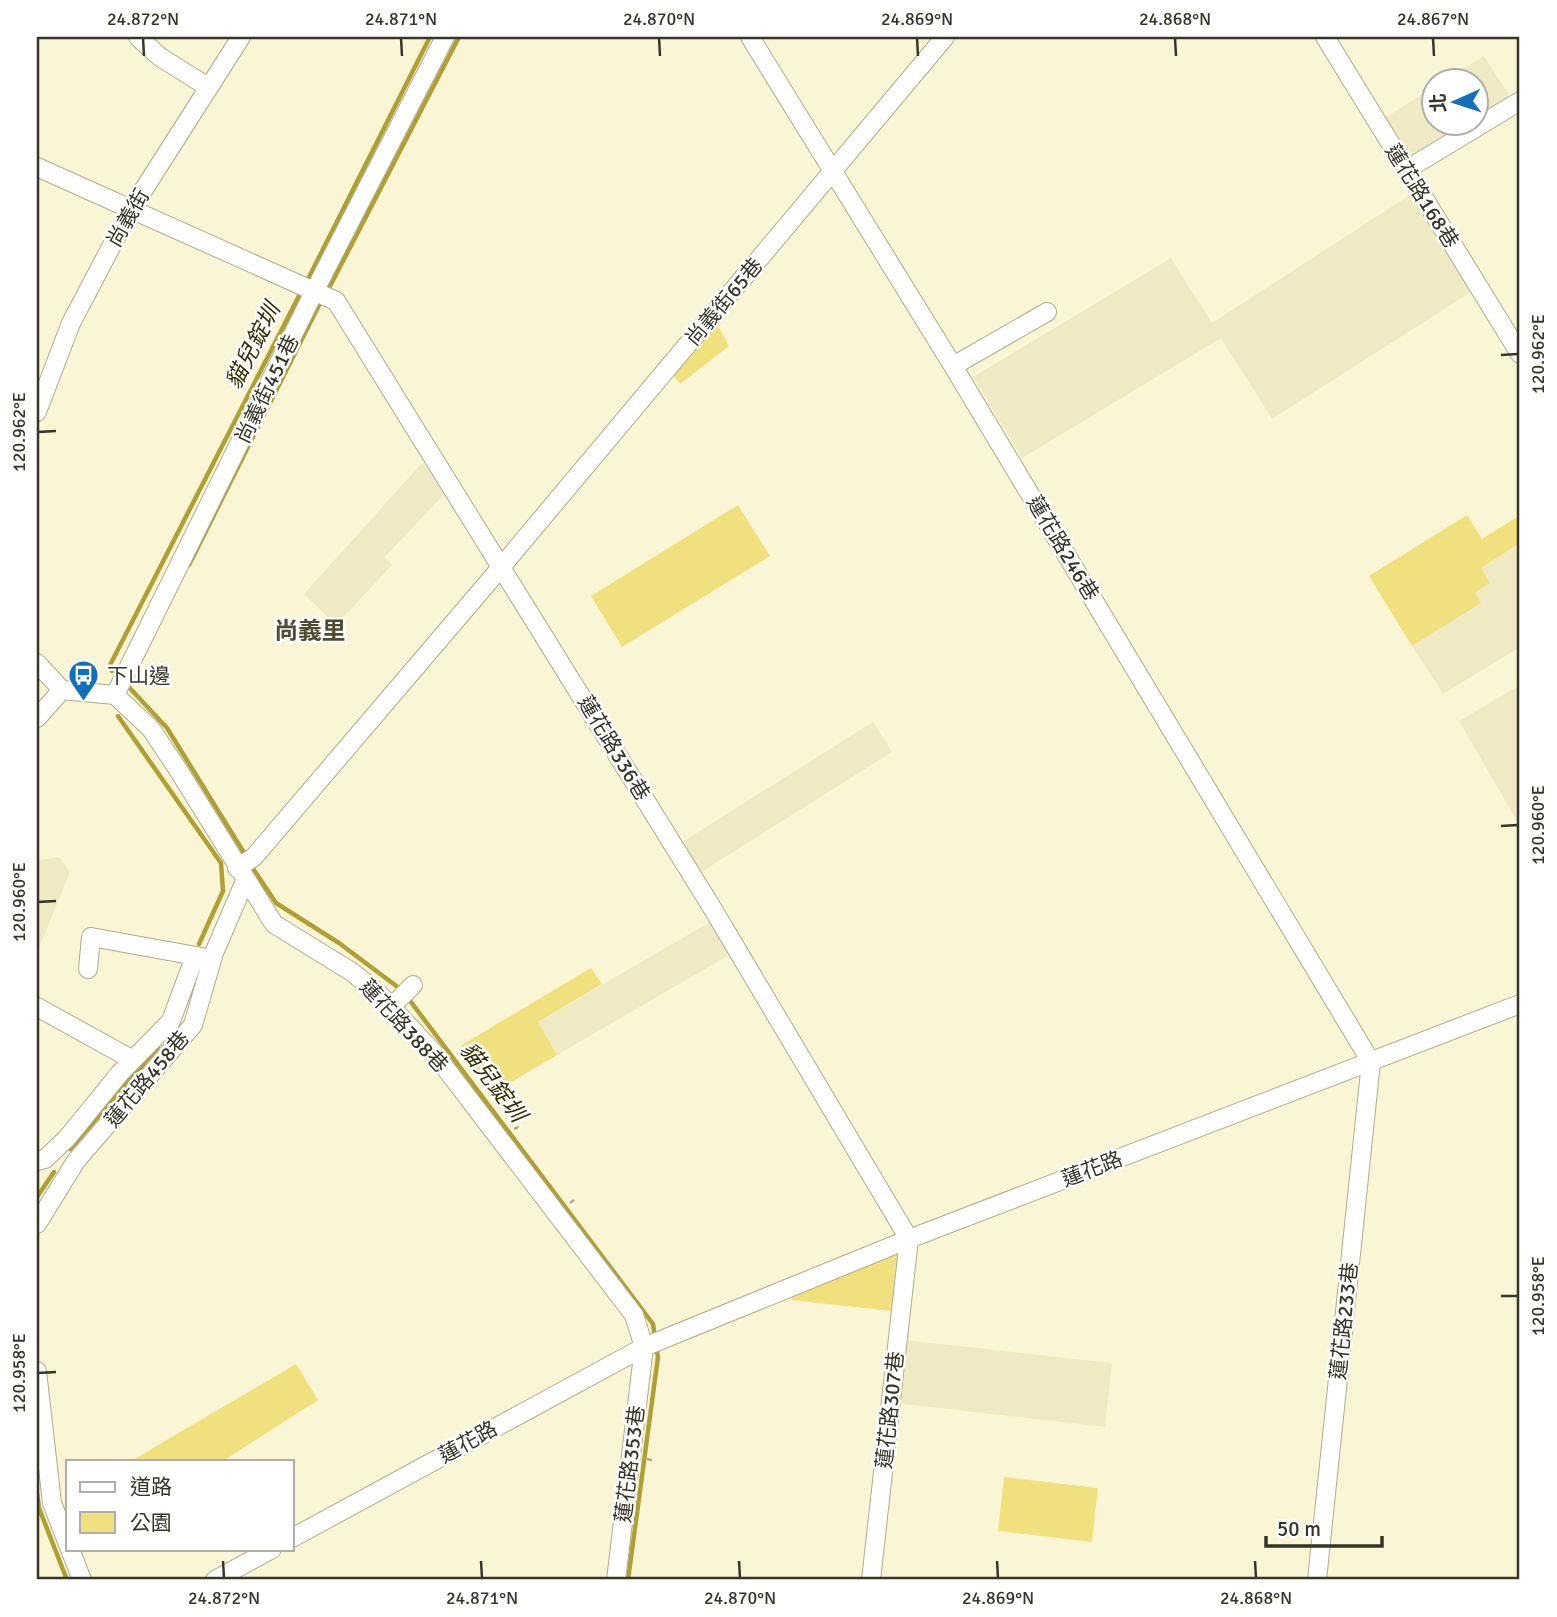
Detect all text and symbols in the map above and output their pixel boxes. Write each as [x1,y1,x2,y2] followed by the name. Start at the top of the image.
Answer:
[107,8,179,30] text: 24.872°N
[365,8,437,30] text: 24.871°N
[623,8,695,30] text: 24.870°N
[881,8,953,30] text: 24.869°N
[1139,8,1211,30] text: 24.868°N
[1397,8,1469,30] text: 24.867°N
[1420,66,1490,136] north arrow
[1427,93,1452,113] text: 北
[1380,139,1464,253] street label: 蓮花路168巷
[101,184,155,252] street label: 尚義街
[680,253,768,351] street label: 尚義街65巷
[219,296,288,394] water label: 貓兒錠圳
[1527,314,1549,394] text: 120.962°E
[229,330,305,448] street label: 尚義街451巷
[8,392,30,472] text: 120.962°E
[1021,491,1105,605] street label: 蓮花路246巷
[274,616,346,646] district label: 尚義里
[67,659,101,703] bus stop icon: 下山邊
[107,663,170,689] place label: 下山邊
[572,691,656,805] street label: 蓮花路336巷
[1527,785,1549,865] text: 120.960°E
[8,862,30,942] text: 120.960°E
[354,974,454,1078] street label: 蓮花路388巷
[99,1025,195,1133] street label: 蓮花路458巷
[454,1037,534,1130] water label: 貓兒錠圳
[1058,1146,1126,1192] street label: 蓮花路
[1527,1256,1549,1336] text: 120.958°E
[1325,1261,1363,1381] street label: 蓮花路233巷
[8,1333,30,1413] text: 120.958°E
[871,1350,909,1470] street label: 蓮花路307巷
[610,1404,650,1524] street label: 蓮花路353巷
[434,1415,502,1469] street label: 蓮花路
[66,1460,294,1550] legend
[130,1474,172,1500] text: 道路
[1266,1505,1382,1549] scale bar
[130,1510,172,1536] text: 公園
[1277,1516,1321,1542] text: 50 m
[188,1587,260,1609] text: 24.872°N
[446,1587,518,1609] text: 24.871°N
[704,1587,776,1609] text: 24.870°N
[962,1587,1034,1609] text: 24.869°N
[1220,1587,1292,1609] text: 24.868°N

